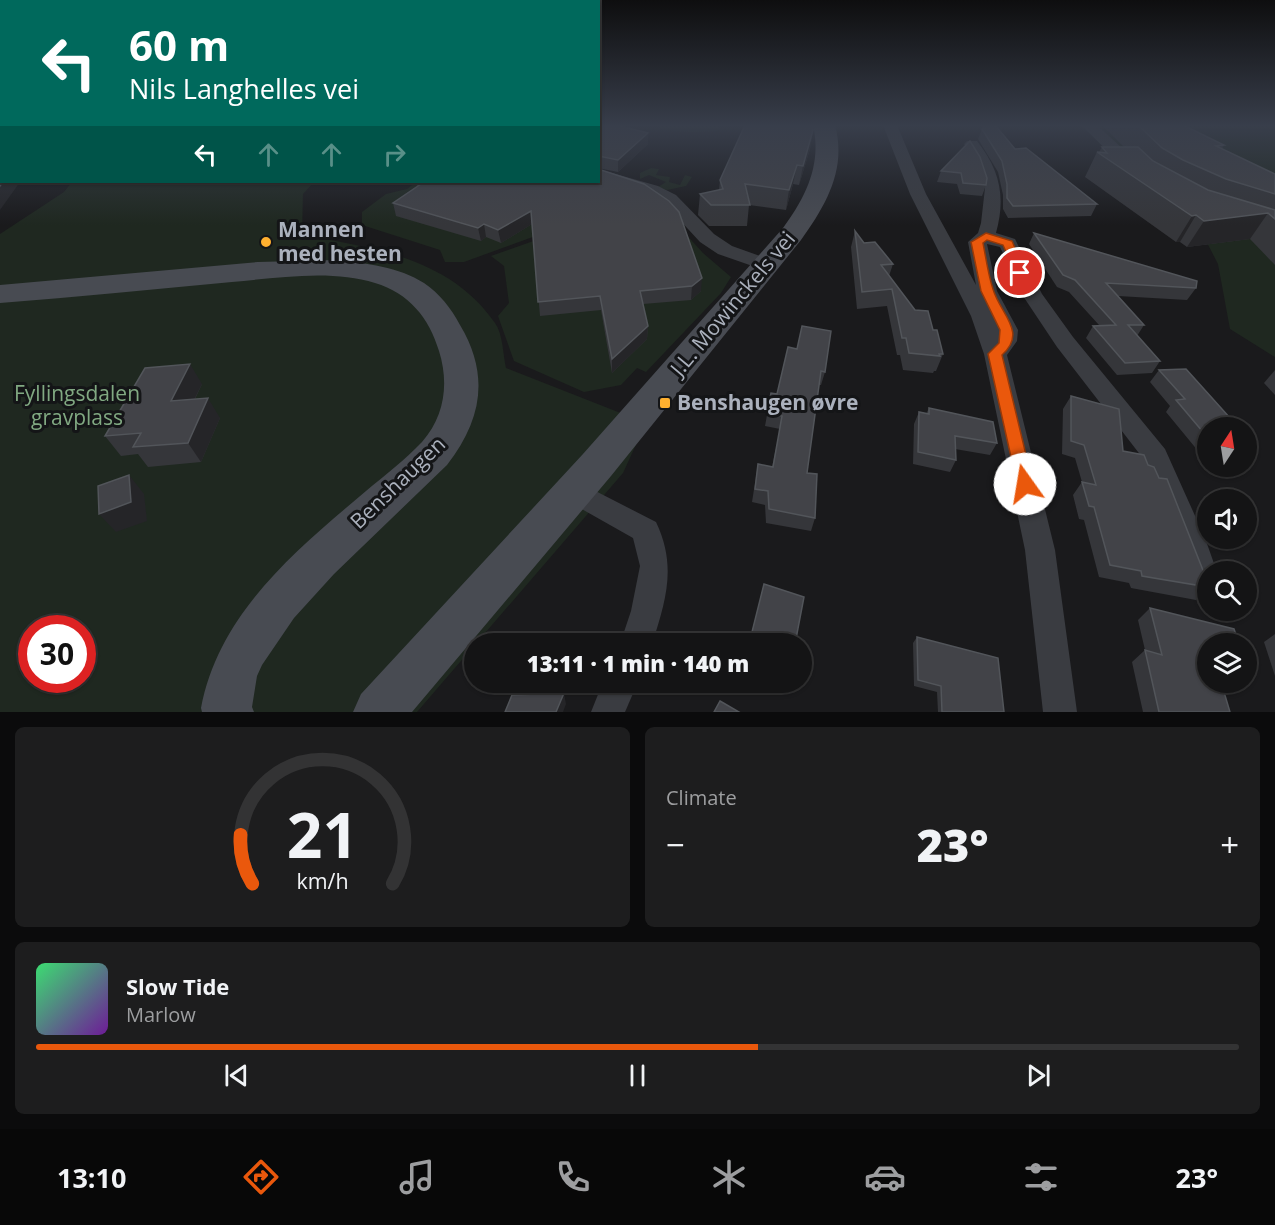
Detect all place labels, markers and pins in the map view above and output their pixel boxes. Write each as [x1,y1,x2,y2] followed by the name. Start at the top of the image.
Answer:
[278,215,402,267] place label: Mannen med hesten
[259,235,273,249] marker: Mannen med hesten
[994,247,1045,298] pin
[677,388,858,416] place label: Benshaugen øvre
[658,396,672,410] marker: Benshaugen øvre

